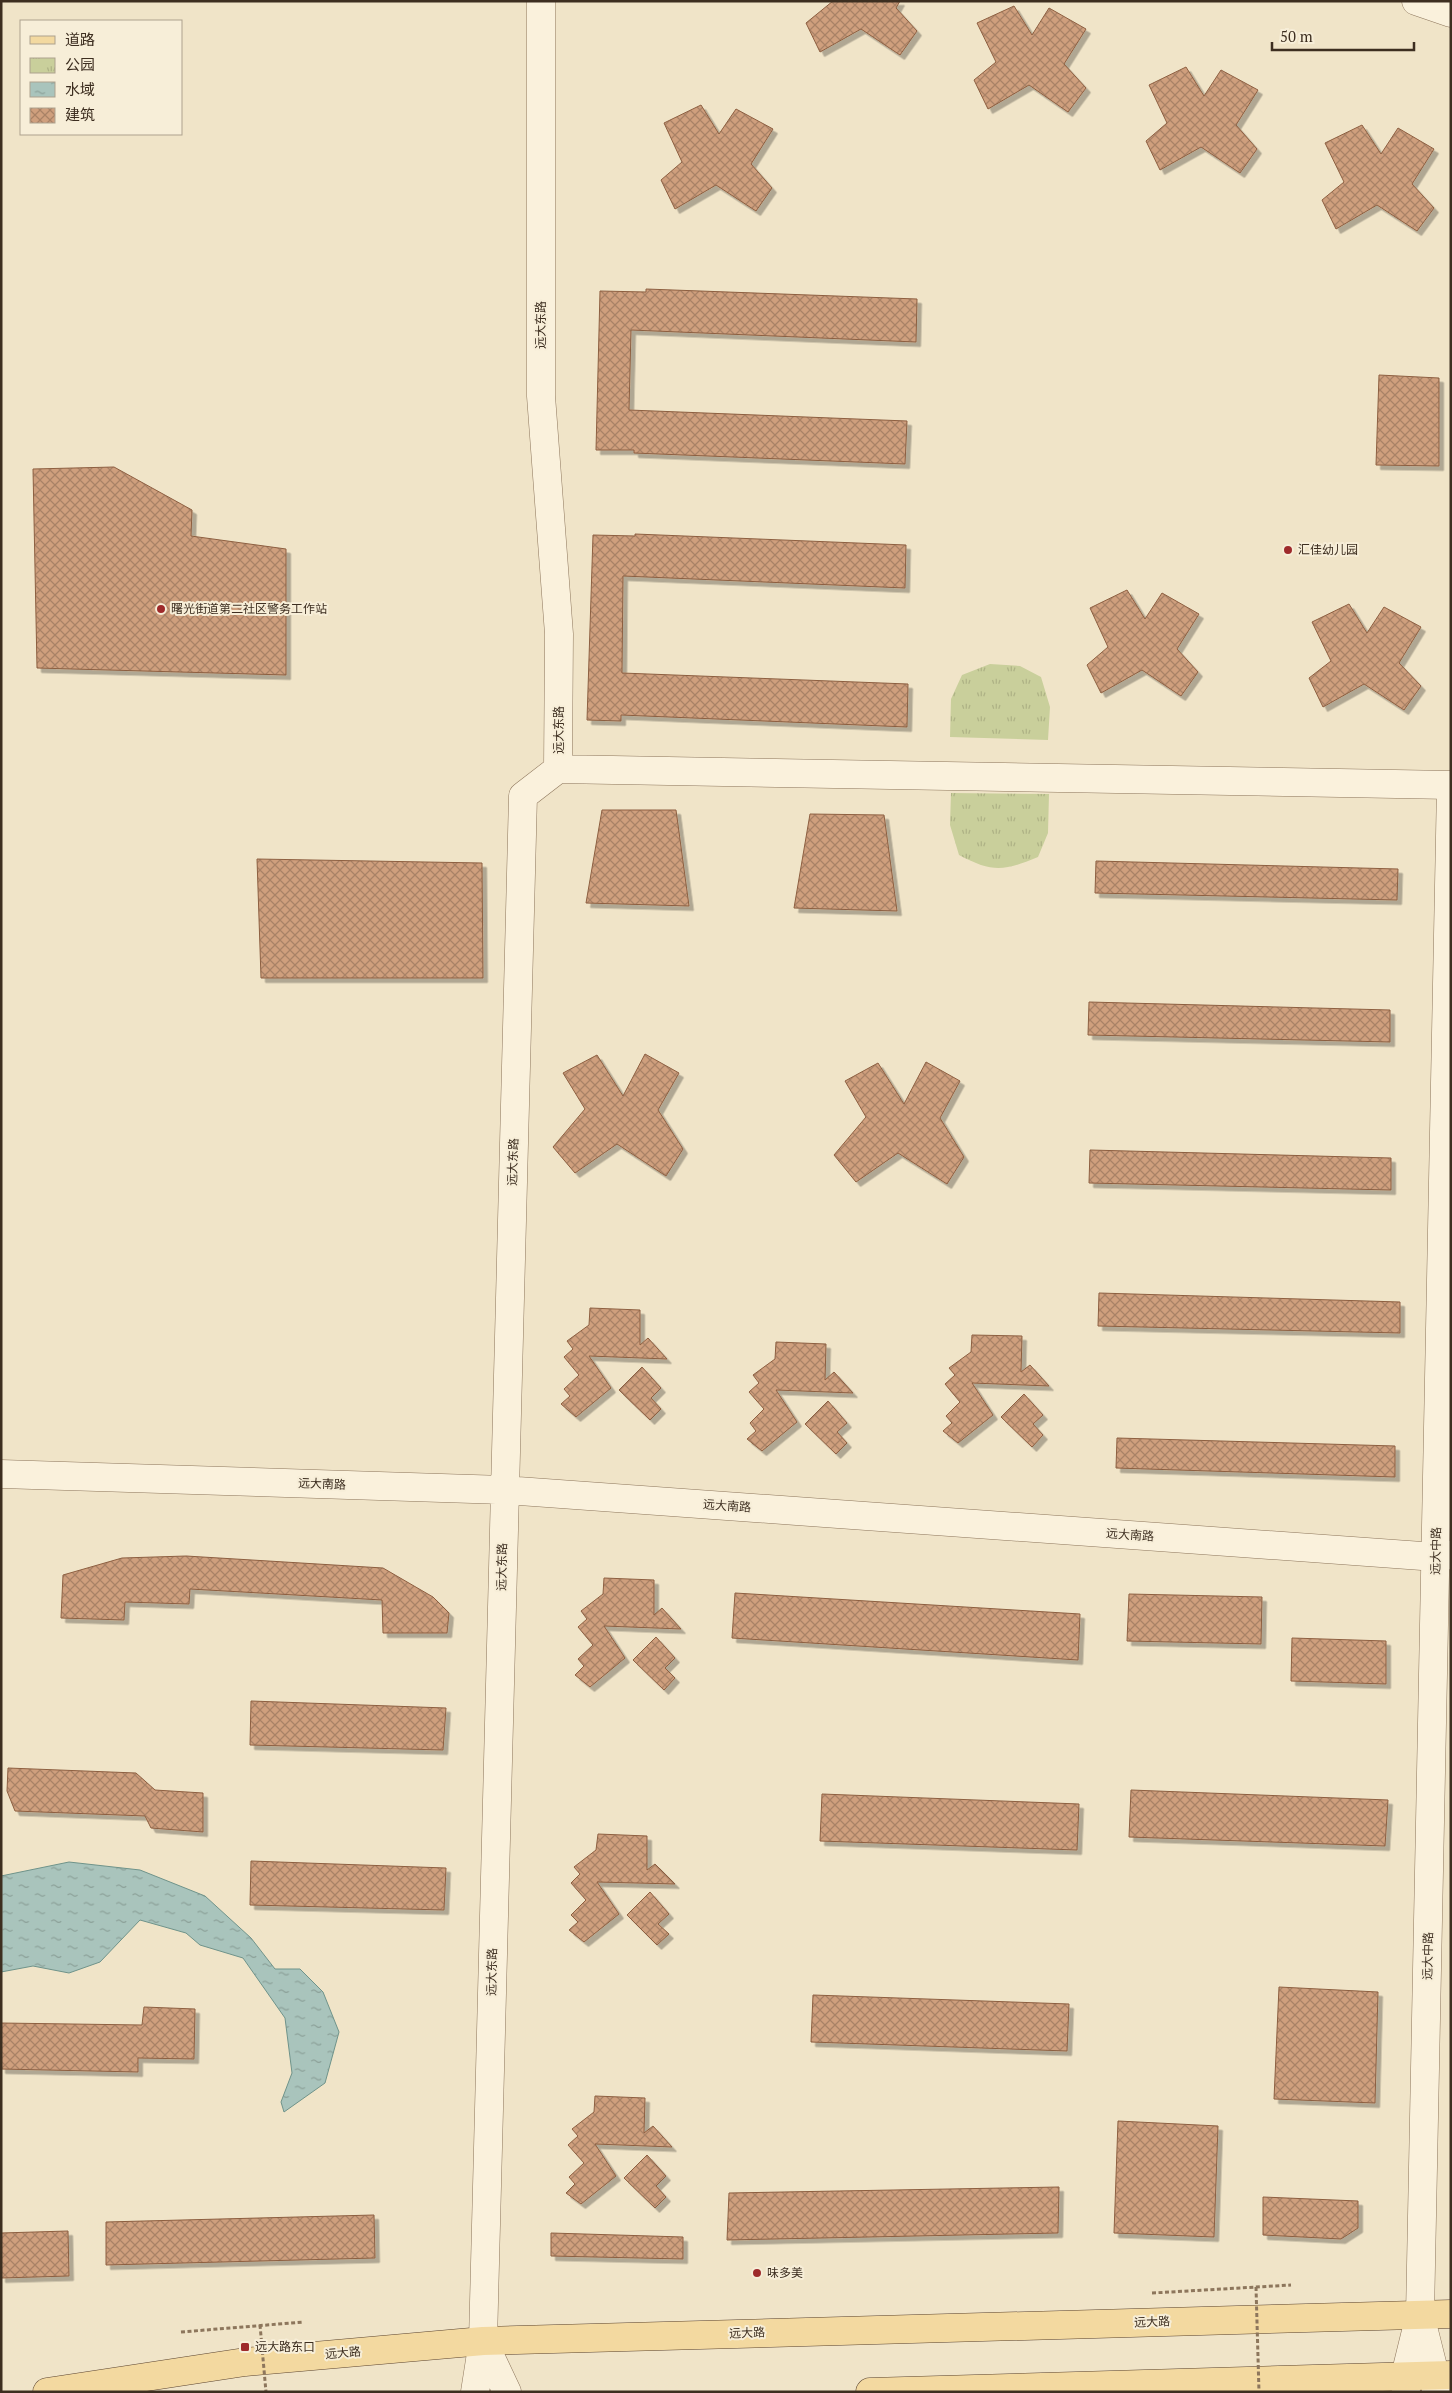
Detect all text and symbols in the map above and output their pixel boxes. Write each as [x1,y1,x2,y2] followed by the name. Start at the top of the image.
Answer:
[20,20,182,135] legend
[1272,20,1414,52] scale bar
[1280,26,1313,46] text: 50 m
[65,29,95,49] text: 道路
[65,54,95,74] text: 公园
[65,79,95,99] text: 水域
[65,104,95,124] text: 建筑
[533,301,548,349] street label: 远大东路
[1298,542,1358,557] place label: 汇佳幼儿园
[1282,544,1294,556] marker: 汇佳幼儿园
[171,601,327,616] place label: 曙光街道第二社区警务工作站
[155,603,167,615] marker: 曙光街道第二社区警务工作站
[551,706,566,754] street label: 远大东路
[504,1138,521,1186] street label: 远大东路
[298,1475,346,1492] street label: 远大南路
[703,1496,752,1515] street label: 远大南路
[1106,1525,1155,1544] street label: 远大南路
[1428,1527,1443,1575] street label: 远大中路
[494,1543,509,1591] street label: 远大东路
[1420,1932,1435,1980] street label: 远大中路
[484,1948,499,1996] street label: 远大东路
[767,2265,803,2280] place label: 味多美
[751,2267,763,2279] marker: 味多美
[1134,2313,1170,2330] street label: 远大路
[729,2324,765,2341] street label: 远大路
[255,2339,315,2354] place label: 远大路东口
[239,2341,251,2353] marker: 远大路东口
[324,2343,362,2362] street label: 远大路

